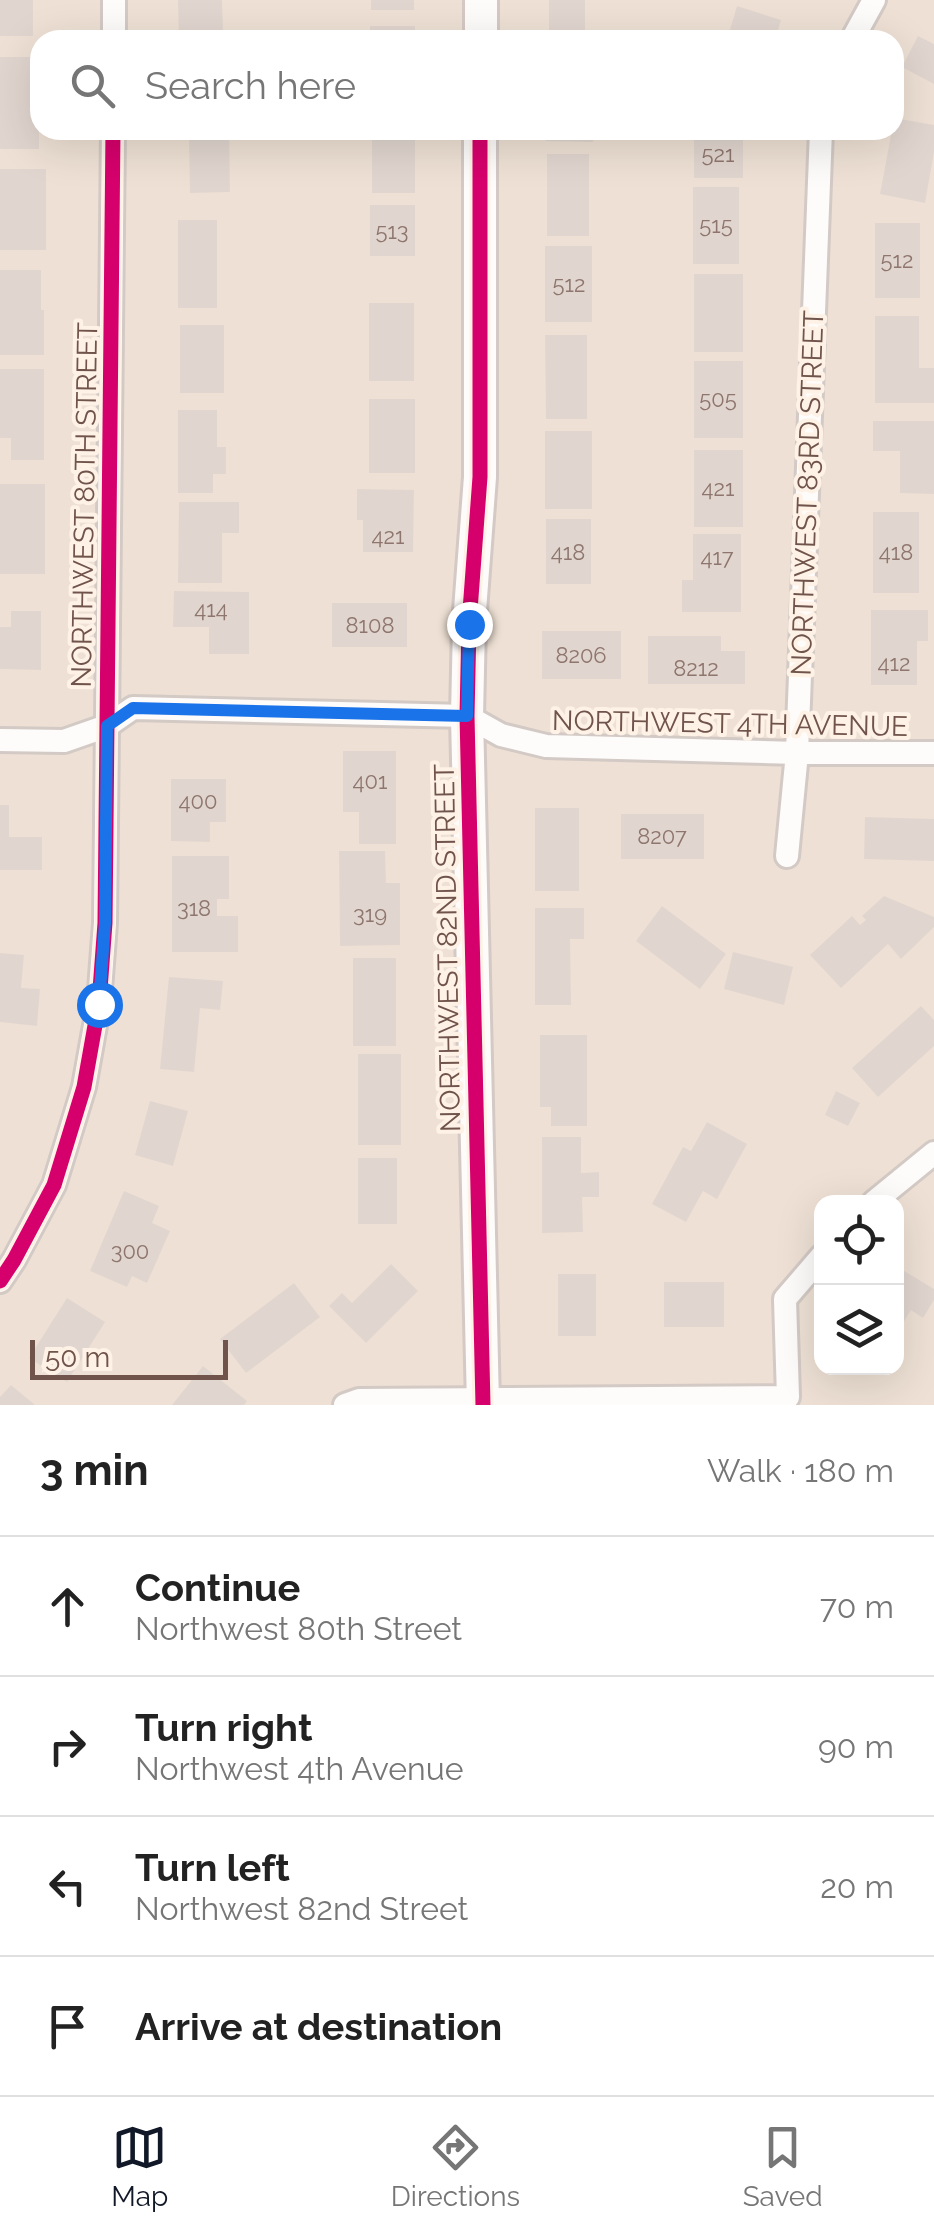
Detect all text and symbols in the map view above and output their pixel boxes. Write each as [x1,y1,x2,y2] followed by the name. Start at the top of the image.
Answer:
[30,30,904,140] search box
[65,58,120,113] icon: search
[145,63,356,108] text: Search here
[702,141,734,167] house number: 521
[699,212,733,238] house number: 515
[375,218,409,244] house number: 513
[881,247,913,273] house number: 512
[553,271,585,297] house number: 512
[785,310,830,676] street label: NORTHWEST 83RD STREET
[65,322,104,688] street label: NORTHWEST 80TH STREET
[699,386,737,412] house number: 505
[702,475,734,501] house number: 421
[372,523,404,549] house number: 421
[551,539,585,565] house number: 418
[879,539,913,565] house number: 418
[700,544,734,570] house number: 417
[194,596,228,622] house number: 414
[447,602,493,648] route end
[346,612,394,638] house number: 8108
[555,642,607,668] house number: 8206
[878,650,910,676] house number: 412
[673,655,719,681] house number: 8212
[552,704,908,743] street label: NORTHWEST 4TH AVENUE
[428,763,467,1133] street label: NORTHWEST 82ND STREET
[353,768,387,794] house number: 401
[179,788,217,814] house number: 400
[637,823,687,849] house number: 8207
[177,895,211,921] house number: 318
[353,901,387,927] house number: 319
[77,982,123,1028] route start
[814,1195,904,1375] map controls
[814,1195,904,1285] button: locate
[111,1238,149,1264] house number: 300
[814,1285,904,1375] button: layers
[30,1335,228,1380] scale bar
[45,1341,110,1374] text: 50 m
[40,1446,149,1495] text: 3 min
[707,1452,894,1489] text: Walk · 180 m
[135,1565,300,1610] text: Continue
[40,1579,95,1634] icon: ahead
[820,1588,894,1625] text: 70 m
[135,1610,462,1647] text: Northwest 80th Street
[135,1705,312,1750] text: Turn right
[40,1719,95,1774] icon: right
[818,1728,894,1765] text: 90 m
[135,1750,464,1787] text: Northwest 4th Avenue
[135,1845,290,1890] text: Turn left
[40,1859,95,1914] icon: left
[820,1868,894,1905] text: 20 m
[135,1890,468,1927] text: Northwest 82nd Street
[40,1999,95,2054] icon: arrive
[135,2004,502,2049] text: Arrive at destination
[111,2120,168,2213] tab: Map
[391,2120,520,2213] tab: Directions
[743,2120,823,2213] tab: Saved

